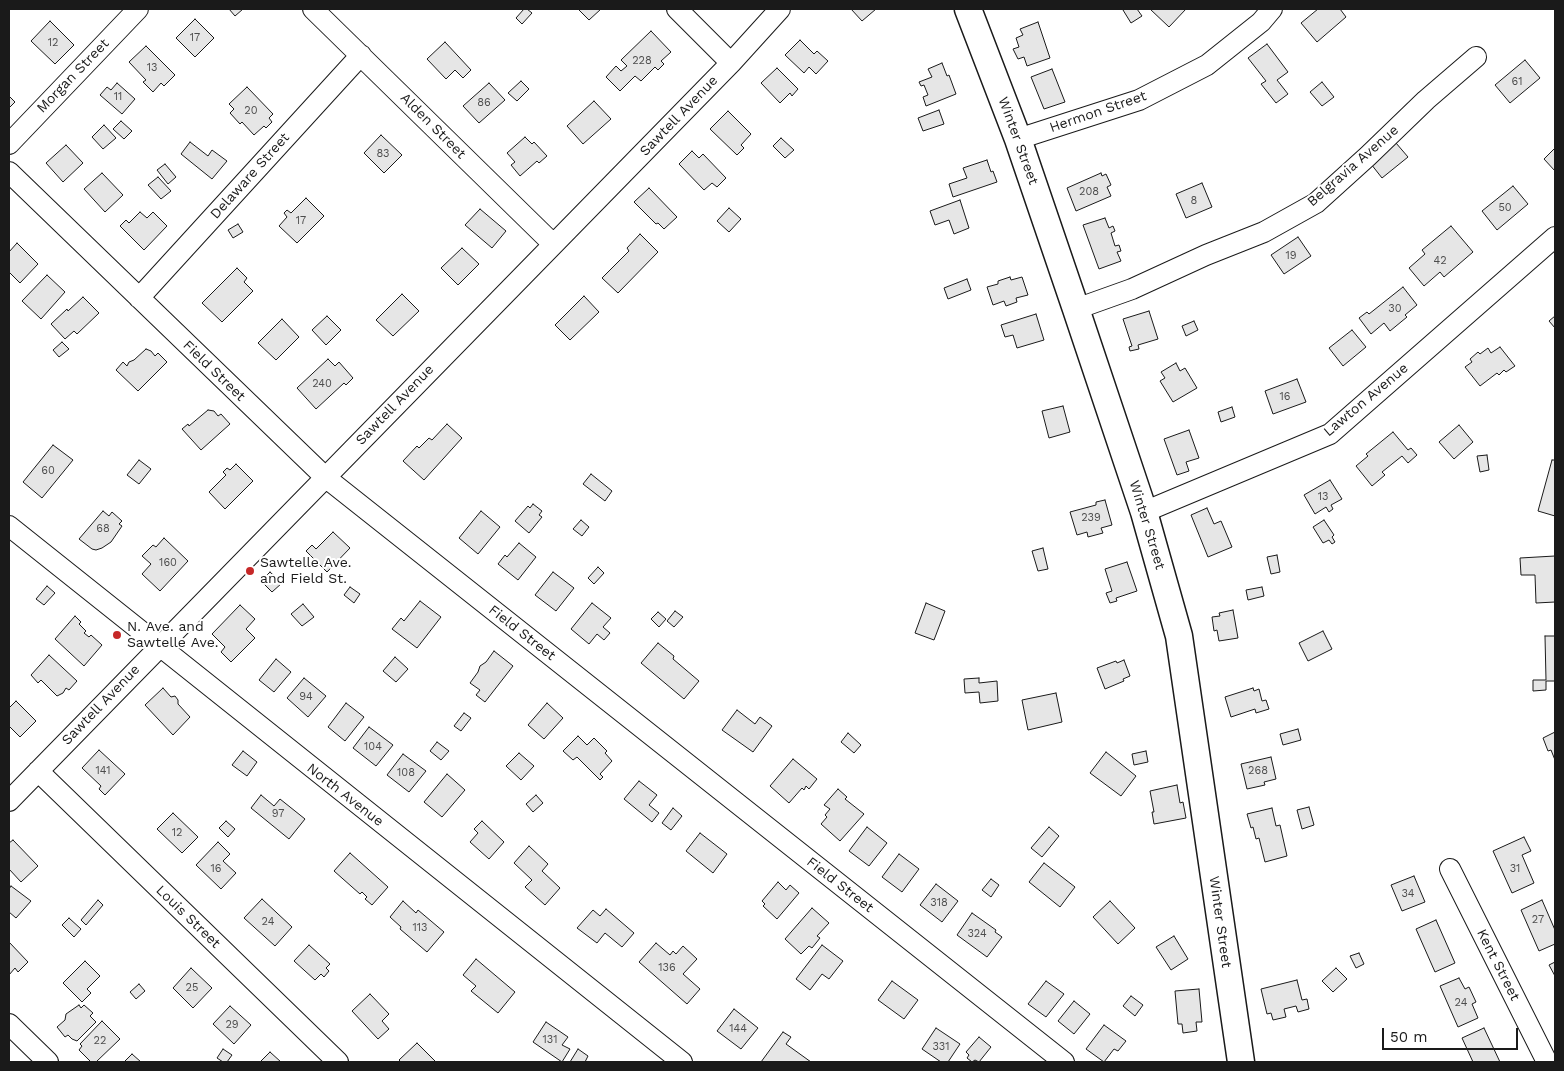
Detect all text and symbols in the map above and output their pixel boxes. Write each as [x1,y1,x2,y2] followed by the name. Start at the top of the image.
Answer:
[190,31,200,45] house number: 17
[33,35,113,117] street label: Morgan Street
[48,36,58,50] house number: 12
[632,54,652,68] house number: 228
[147,61,157,75] house number: 13
[636,72,722,160] street label: Sawtell Avenue
[1512,75,1522,89] house number: 61
[1047,88,1149,136] street label: Hermon Street
[114,90,122,104] house number: 11
[397,90,469,162] street label: Alden Street
[994,95,1042,187] street label: Winter Street
[477,96,491,110] house number: 86
[244,104,258,118] house number: 20
[1304,122,1402,210] street label: Belgravia Avenue
[207,129,293,223] street label: Delaware Street
[377,147,389,161] house number: 83
[1079,185,1099,199] house number: 208
[1191,194,1197,208] house number: 8
[1498,201,1512,215] house number: 50
[296,214,306,228] house number: 17
[1285,249,1297,263] house number: 19
[1433,254,1447,268] house number: 42
[1388,302,1402,316] house number: 30
[179,337,249,405] street label: Field Street
[1320,360,1412,440] street label: Lawton Avenue
[352,361,438,449] street label: Sawtell Avenue
[312,377,332,391] house number: 240
[1280,390,1290,404] house number: 16
[41,464,55,478] house number: 60
[1125,478,1169,572] street label: Winter Street
[1318,490,1328,504] house number: 13
[1081,511,1101,525] house number: 239
[96,522,110,536] house number: 68
[260,555,352,588] place label: Sawtelle Ave. and Field St.
[159,556,177,570] house number: 160
[244,565,256,577] marker: Sawtelle Ave. and Field St.
[485,602,559,664] street label: Field Street
[127,619,219,652] place label: N. Ave. and Sawtelle Ave.
[111,629,123,641] marker: N. Ave. and Sawtelle Ave.
[58,661,144,749] street label: Sawtell Avenue
[299,690,313,704] house number: 94
[364,740,382,754] house number: 104
[303,760,387,830] street label: North Avenue
[95,764,111,778] house number: 141
[1248,764,1268,778] house number: 268
[397,766,415,780] house number: 108
[272,807,284,821] house number: 97
[172,826,182,840] house number: 12
[803,854,877,916] street label: Field Street
[211,862,221,876] house number: 16
[1510,862,1520,876] house number: 31
[1205,875,1235,969] street label: Winter Street
[152,882,224,952] street label: Louis Street
[1401,887,1415,901] house number: 34
[930,896,948,910] house number: 318
[1532,913,1544,927] house number: 27
[262,915,274,929] house number: 24
[413,921,427,935] house number: 113
[1473,926,1523,1004] street label: Kent Street
[967,927,987,941] house number: 324
[658,961,676,975] house number: 136
[186,981,198,995] house number: 25
[1455,996,1467,1010] house number: 24
[225,1018,239,1032] house number: 29
[1384,1018,1520,1050] scale bar
[729,1022,747,1036] house number: 144
[1390,1028,1427,1046] text: 50 m
[543,1033,557,1047] house number: 131
[94,1034,106,1048] house number: 22
[932,1040,950,1054] house number: 331

